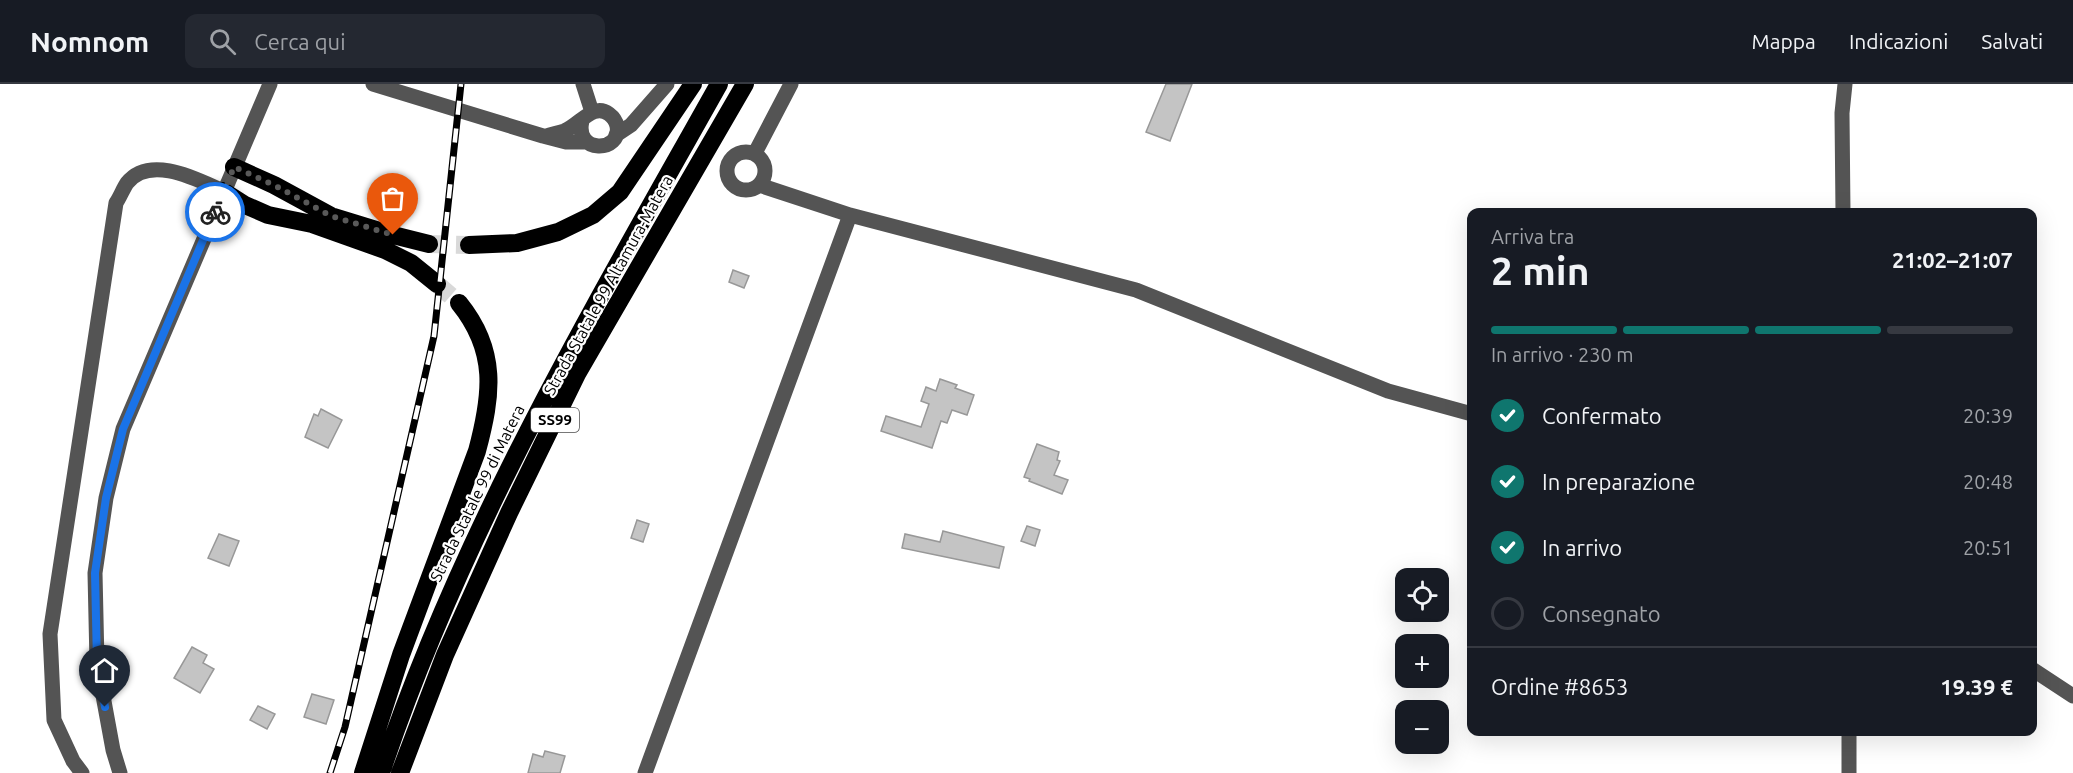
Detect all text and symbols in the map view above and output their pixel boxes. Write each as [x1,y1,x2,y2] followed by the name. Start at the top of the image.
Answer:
[185,14,605,68] search box
[206,25,239,58] icon: search
[30,26,149,57] text: Nomnom
[254,29,345,54] text: Cerca qui
[1751,29,1816,53] text: Mappa
[1849,29,1948,53] text: Indicazioni
[1981,29,2043,53] text: Salvati
[540,172,676,398] street label: Strada Statale 99 Altamura-Matera
[367,173,418,235] pin
[185,182,245,242] courier
[376,182,409,215] icon: bag
[199,196,232,229] icon: bike
[1491,225,1574,248] text: Arriva tra
[1892,247,2013,272] text: 21:02–21:07
[1491,249,1590,292] text: 2 min
[1491,343,1634,366] text: In arrivo · 230 m
[1491,399,1524,432] icon: check
[426,402,528,584] street label: Strada Statale 99 di Matera
[1542,403,1662,428] text: Confermato
[1963,404,2013,427] text: 20:39
[531,408,579,432] road number: SS99
[1491,465,1524,498] icon: check
[1542,469,1695,494] text: In preparazione
[1963,470,2013,493] text: 20:48
[1491,531,1524,564] icon: check
[1542,535,1622,560] text: In arrivo
[1963,536,2013,559] text: 20:51
[1395,568,1449,754] map controls
[1395,568,1449,622] button: locate
[1542,601,1661,626] text: Consegnato
[1395,634,1449,688] button: +
[79,645,130,707] pin
[88,654,121,687] icon: home
[1491,674,1628,699] text: Ordine #8653
[1940,674,2013,699] text: 19.39 €
[1395,700,1449,754] button: −

